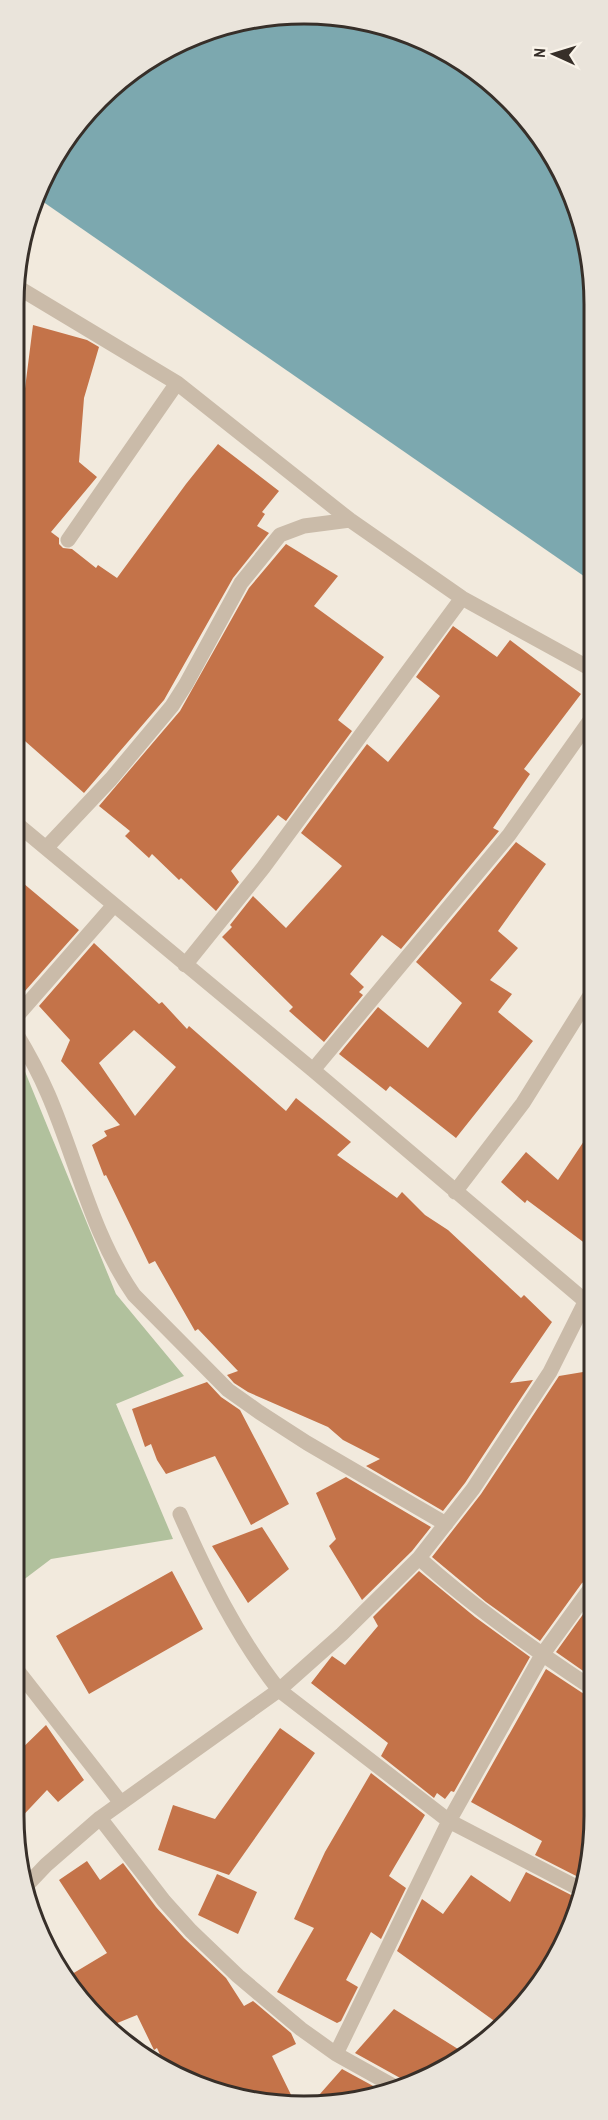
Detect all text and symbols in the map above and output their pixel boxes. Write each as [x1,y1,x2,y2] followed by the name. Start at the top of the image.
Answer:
[524,24,584,84] north arrow
[528,47,550,58] text: N

